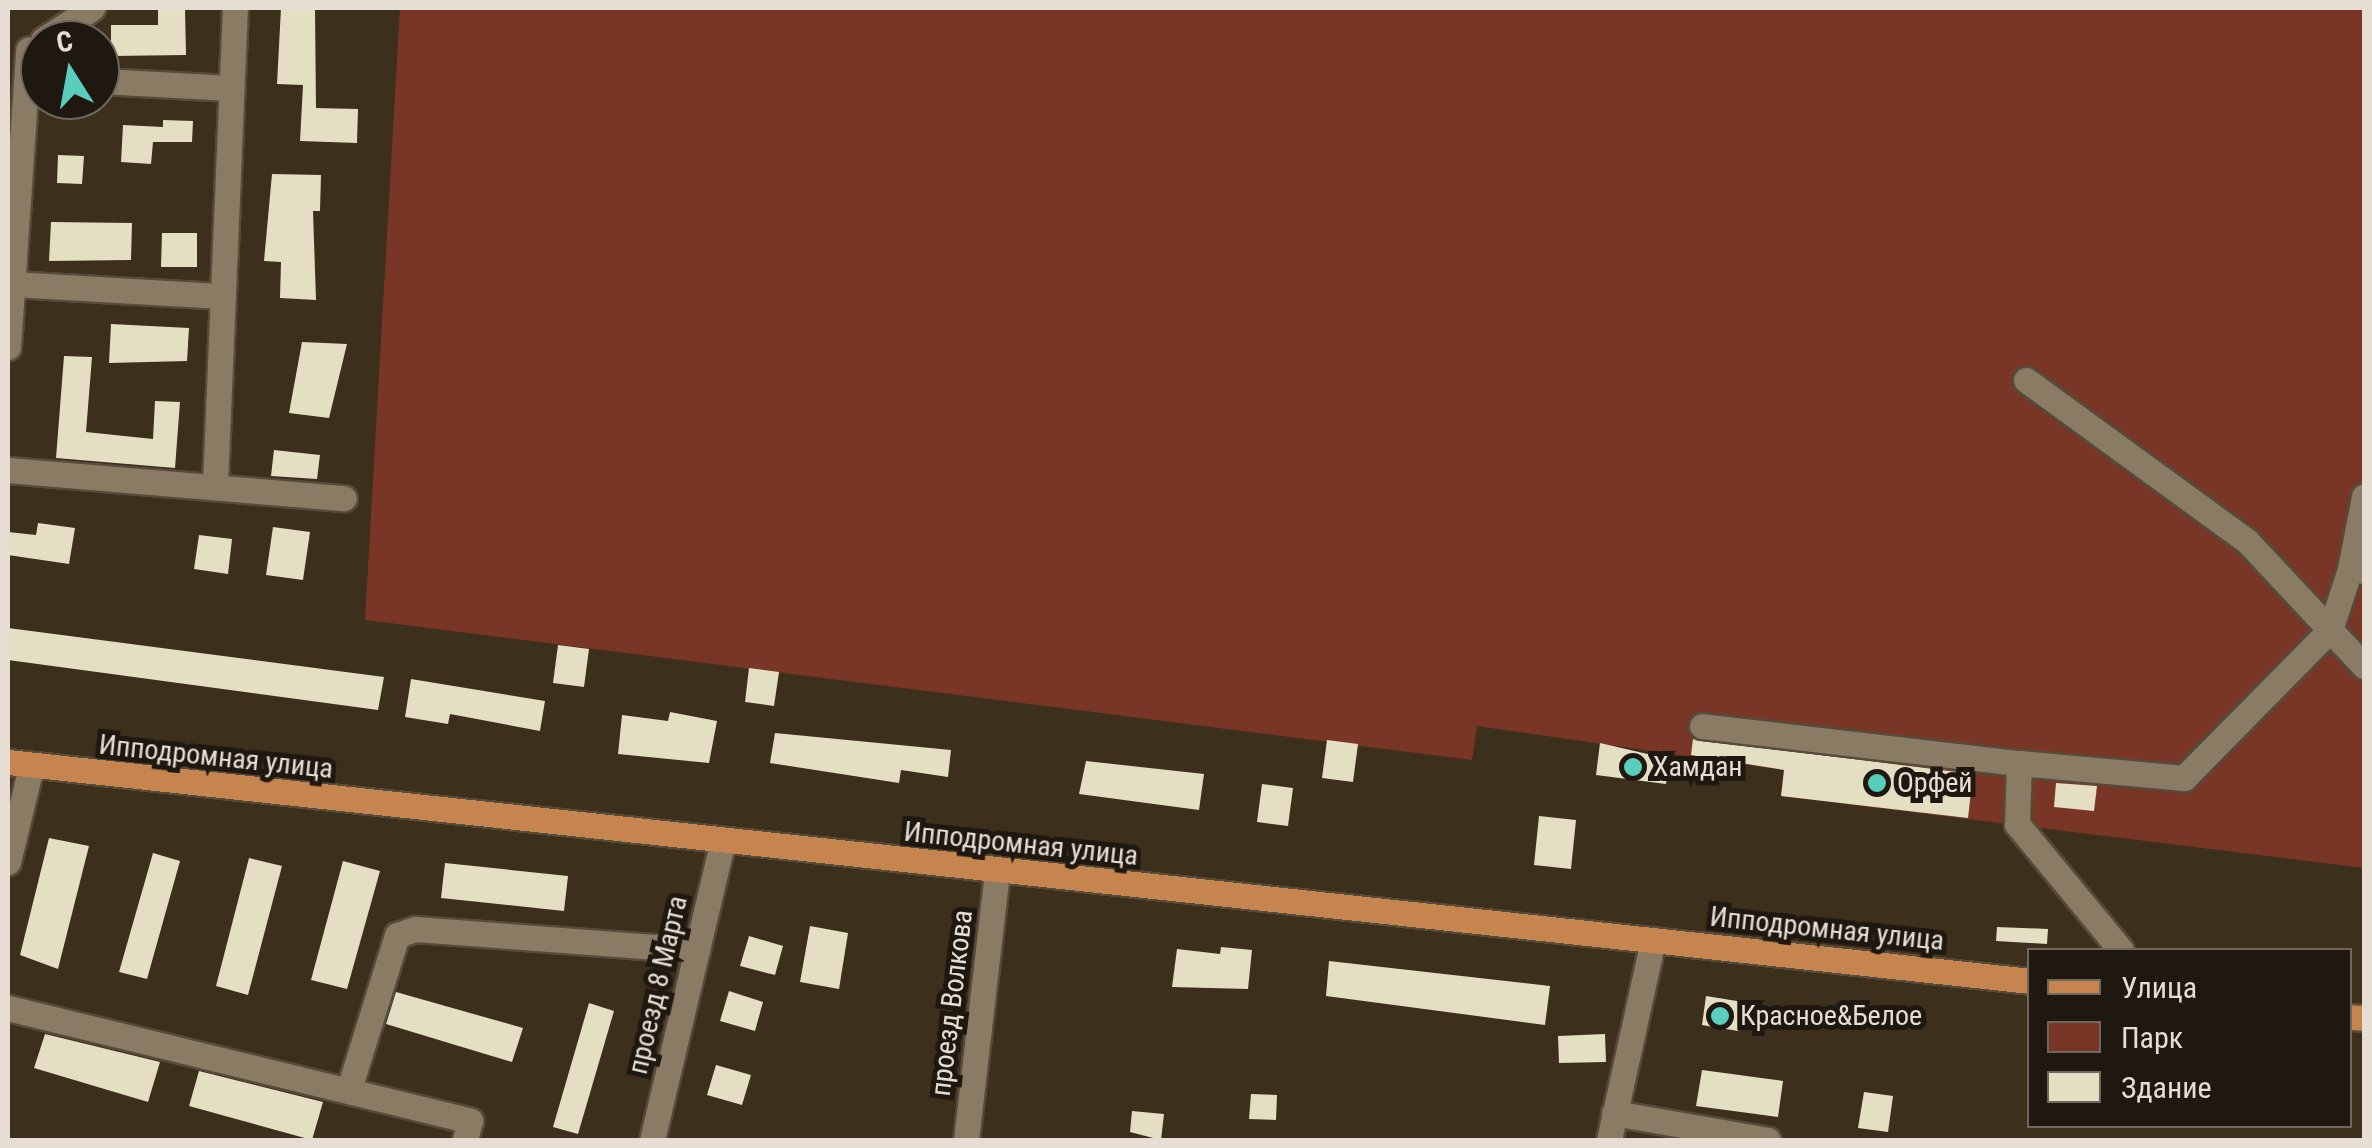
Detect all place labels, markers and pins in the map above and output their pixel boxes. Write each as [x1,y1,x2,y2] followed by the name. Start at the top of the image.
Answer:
[1653,750,1743,784] place label: Хамдан
[1622,756,1644,778] marker: Хамдан
[1897,766,1973,800] place label: Орфей
[1866,772,1888,794] marker: Орфей
[1740,999,1922,1033] place label: Красное&Белое
[1709,1005,1731,1027] marker: Красное&Белое

